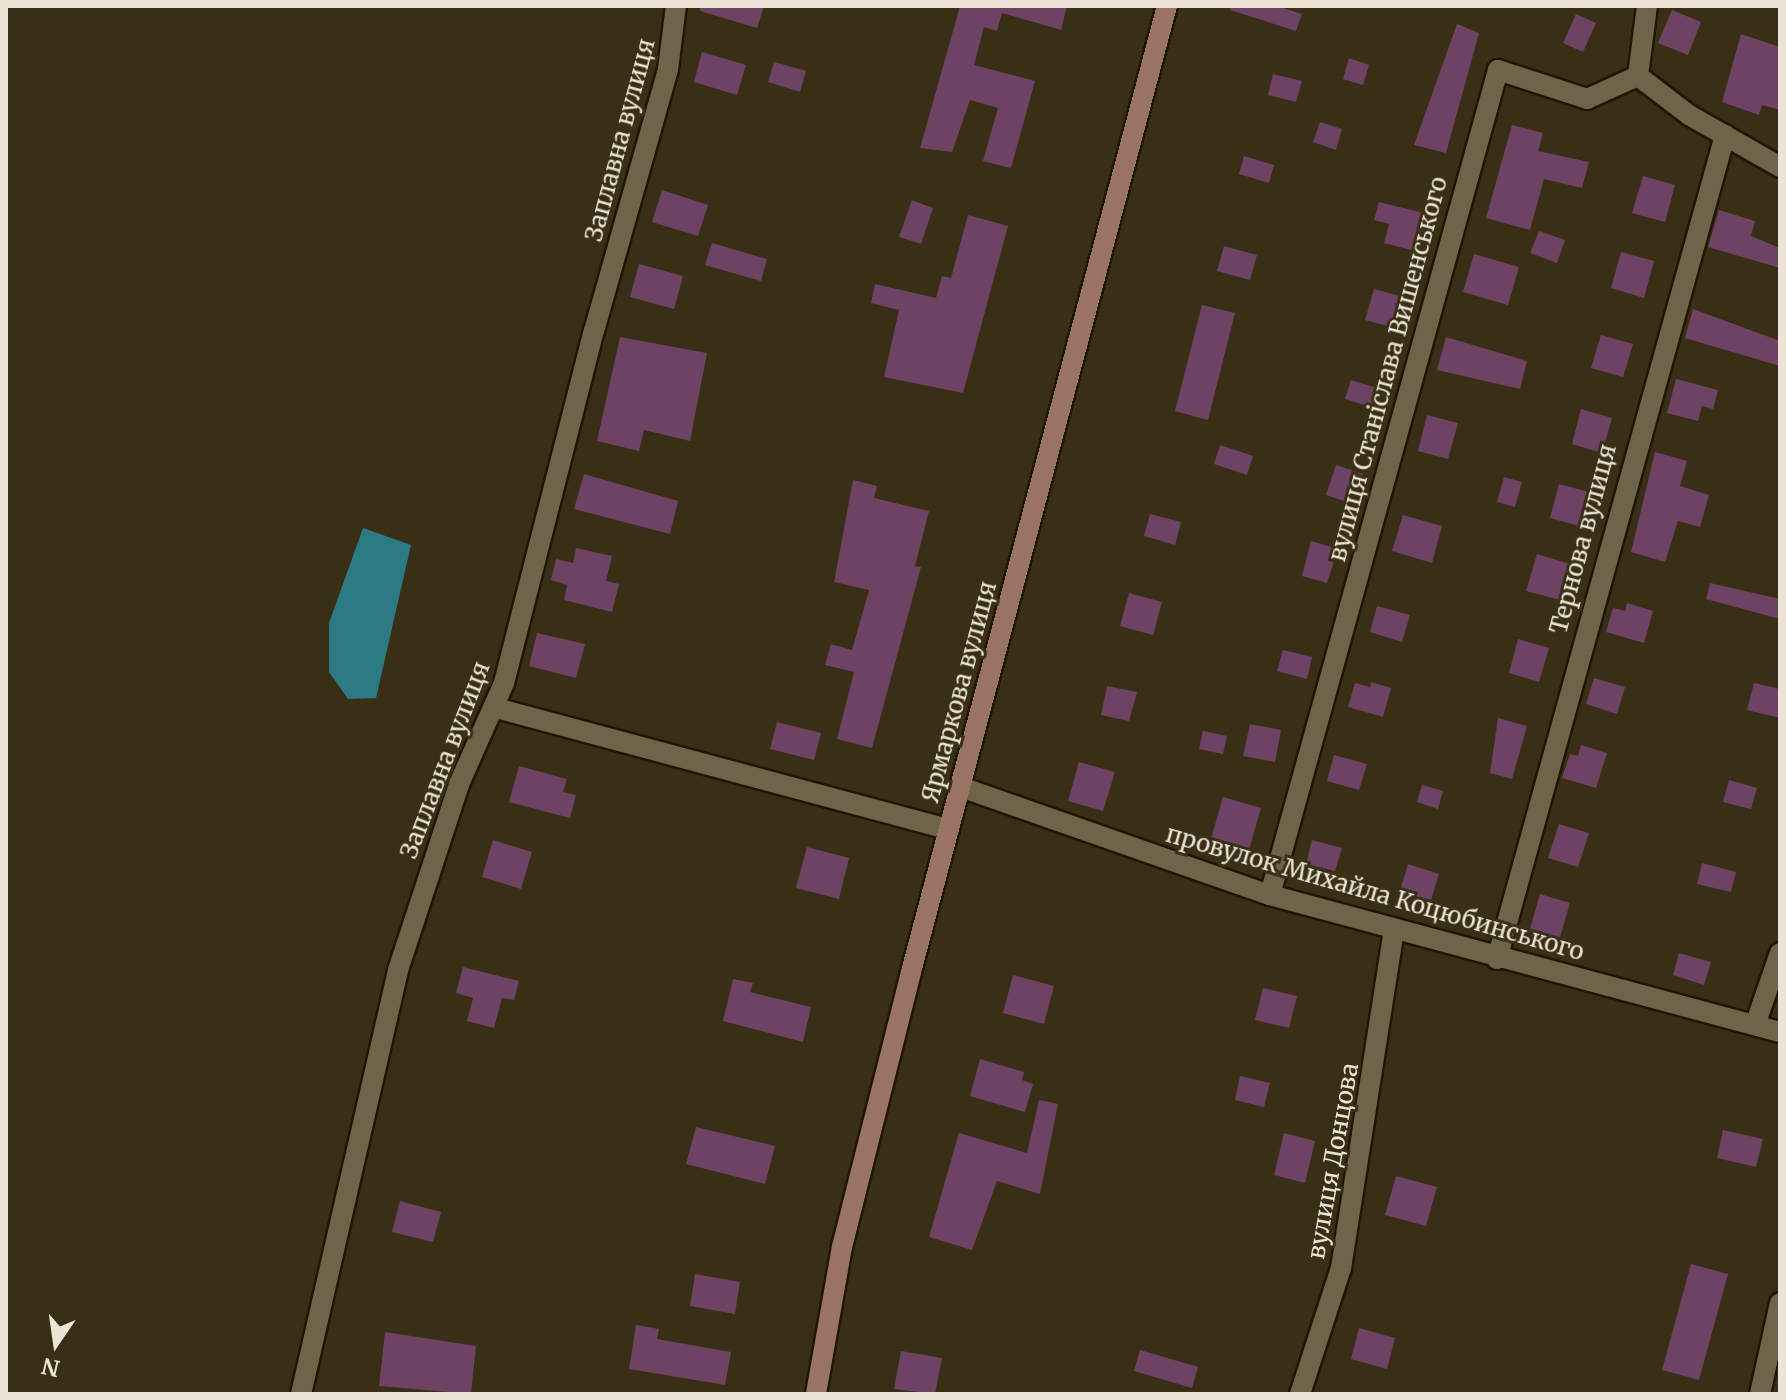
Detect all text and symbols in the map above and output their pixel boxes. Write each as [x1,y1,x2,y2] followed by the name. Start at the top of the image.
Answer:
[579,36,661,244] street label: Заплавна вулиця
[1323,173,1453,565] street label: вулиця Станіслава Вишенського
[1544,441,1622,637] street label: Тернова вулиця
[916,578,1002,806] street label: Ярмаркова вулиця
[394,658,496,862] street label: Заплавна вулиця
[1163,819,1587,967] street label: провулок Михайла Коцюбинського
[1302,1061,1364,1261] street label: вулиця Донцова
[16,1304,96,1384] north arrow
[39,1352,62,1383] text: N

